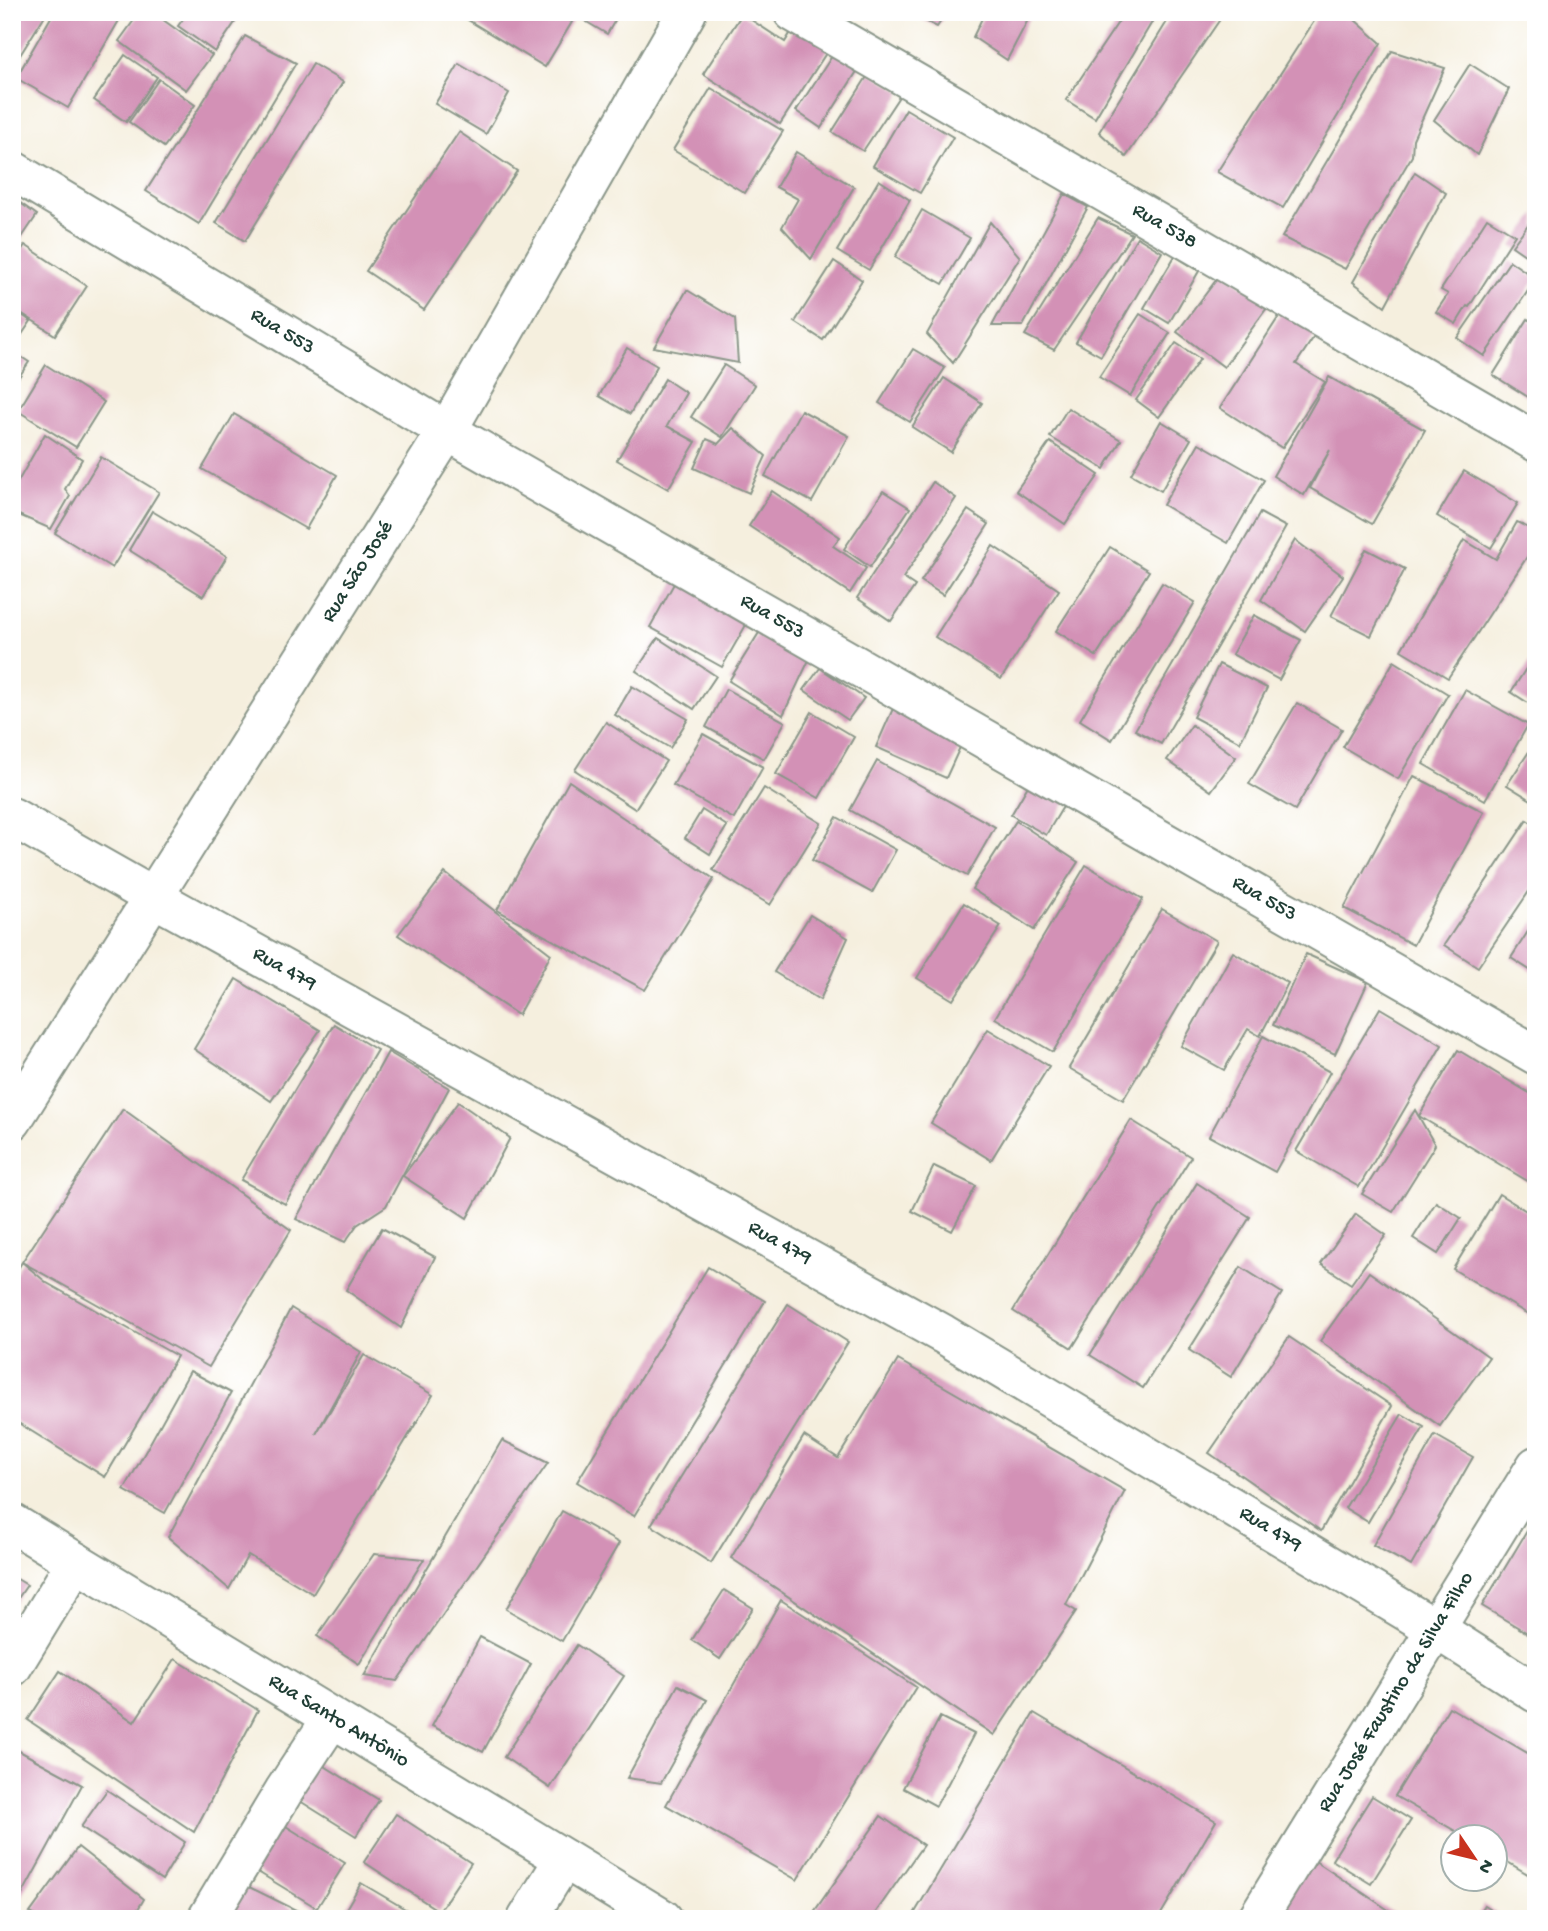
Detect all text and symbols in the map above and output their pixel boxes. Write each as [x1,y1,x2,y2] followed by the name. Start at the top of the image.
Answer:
[1127,198,1201,255] street label: Rua 538
[245,303,319,361] street label: Rua 553
[317,516,400,627] street label: Rua São José
[735,589,809,646] street label: Rua 553
[1227,871,1301,928] street label: Rua 553
[248,942,321,997] street label: Rua 479
[743,1216,816,1271] street label: Rua 479
[1234,1501,1306,1558] street label: Rua 479
[1313,1567,1480,1817] street label: Rua José Faustino da Silva Filho
[263,1669,414,1774] street label: Rua Santo Antônio
[1440,1822,1510,1892] north arrow
[1472,1854,1498,1877] text: N

